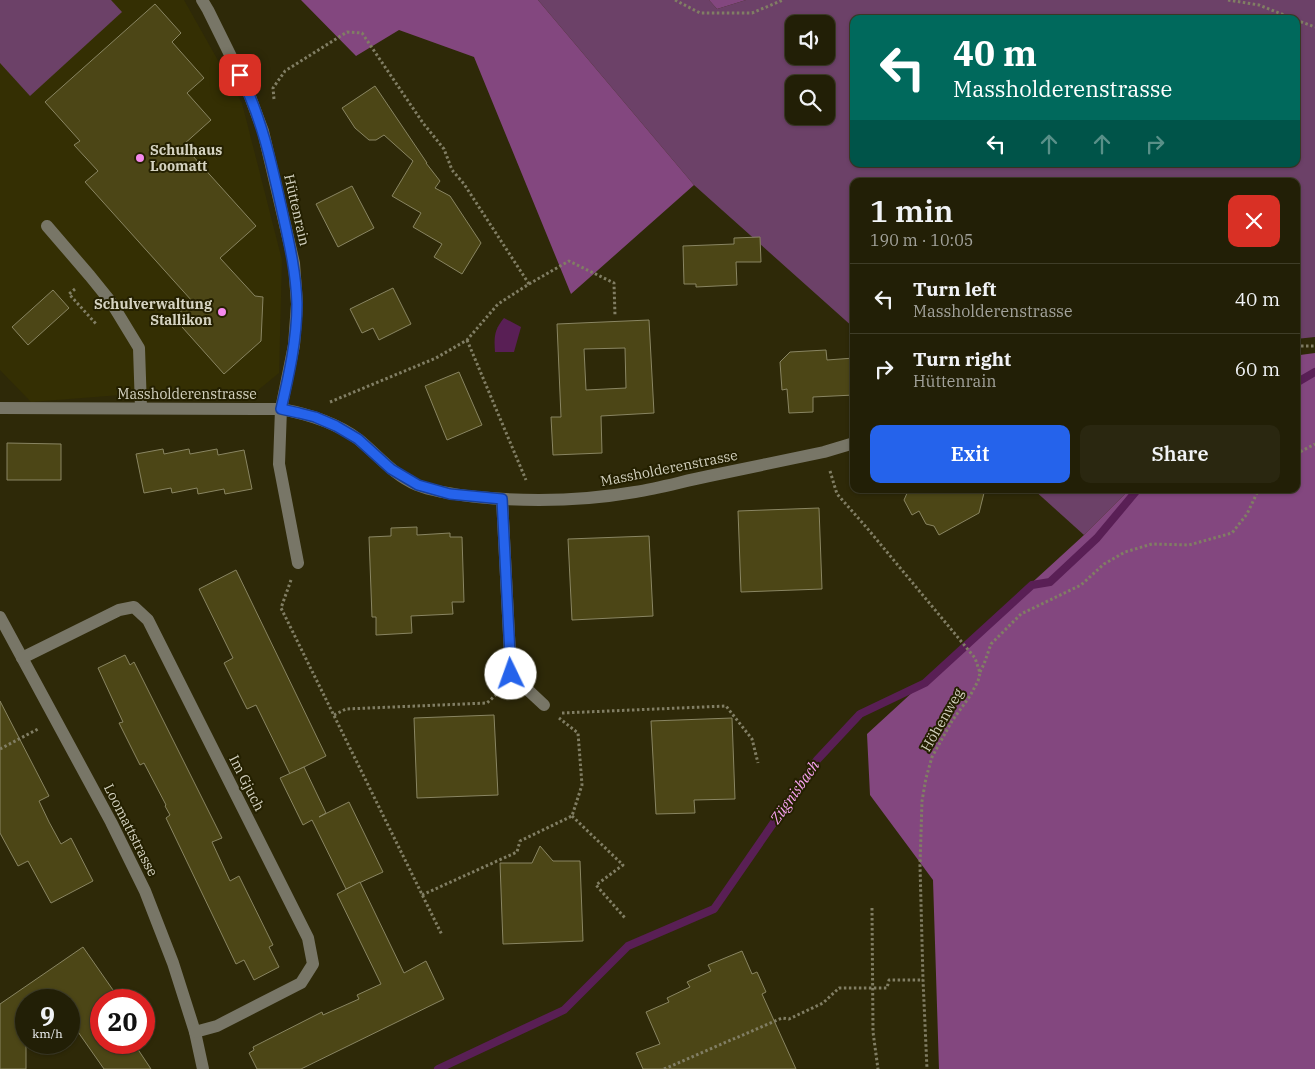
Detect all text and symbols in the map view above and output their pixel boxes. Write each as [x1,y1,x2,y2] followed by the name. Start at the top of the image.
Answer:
[785,15,835,125] map controls
[785,15,835,65] button: sound
[953,30,1037,76] text: 40 m
[870,35,935,100] icon: left
[219,54,261,96] pin
[226,61,254,89] icon: arrive
[953,74,1172,103] text: Massholderenstrasse
[785,75,835,125] button: search
[982,130,1010,158] icon: left
[1035,130,1063,158] icon: ahead
[1088,130,1116,158] icon: ahead
[1141,130,1169,158] icon: right
[150,141,222,175] place label: Schulhaus Loomatt
[134,152,146,164] marker: Schulhaus Loomatt
[280,172,314,248] street label: Hüttenrain
[870,191,953,230] text: 1 min
[1228,195,1280,247] button: close
[870,230,973,250] text: 190 m · 10:05
[913,277,996,301] text: Turn left
[870,285,898,313] icon: left
[1235,287,1280,311] text: 40 m
[94,295,213,329] place label: Schulverwaltung Stallikon
[913,301,1072,321] text: Massholderenstrasse
[216,306,228,318] marker: Schulverwaltung Stallikon
[913,347,1011,371] text: Turn right
[870,355,898,383] icon: right
[1235,357,1280,381] text: 60 m
[913,371,997,391] text: Hüttenrain
[117,385,257,403] street label: Massholderenstrasse
[870,425,1070,483] button: Exit
[1080,425,1280,483] button: Share
[599,446,739,490] street label: Massholderenstrasse
[484,647,536,699] position arrow
[917,685,967,755] street label: Höhenweg
[225,752,269,814] street label: Im Gjuch
[765,756,824,828] water label: Zügnisbach
[100,781,162,879] street label: Loomattstrasse
[90,989,155,1054] speed limit sign: 20
[40,999,55,1032] text: 9
[32,1026,63,1041] text: km/h

